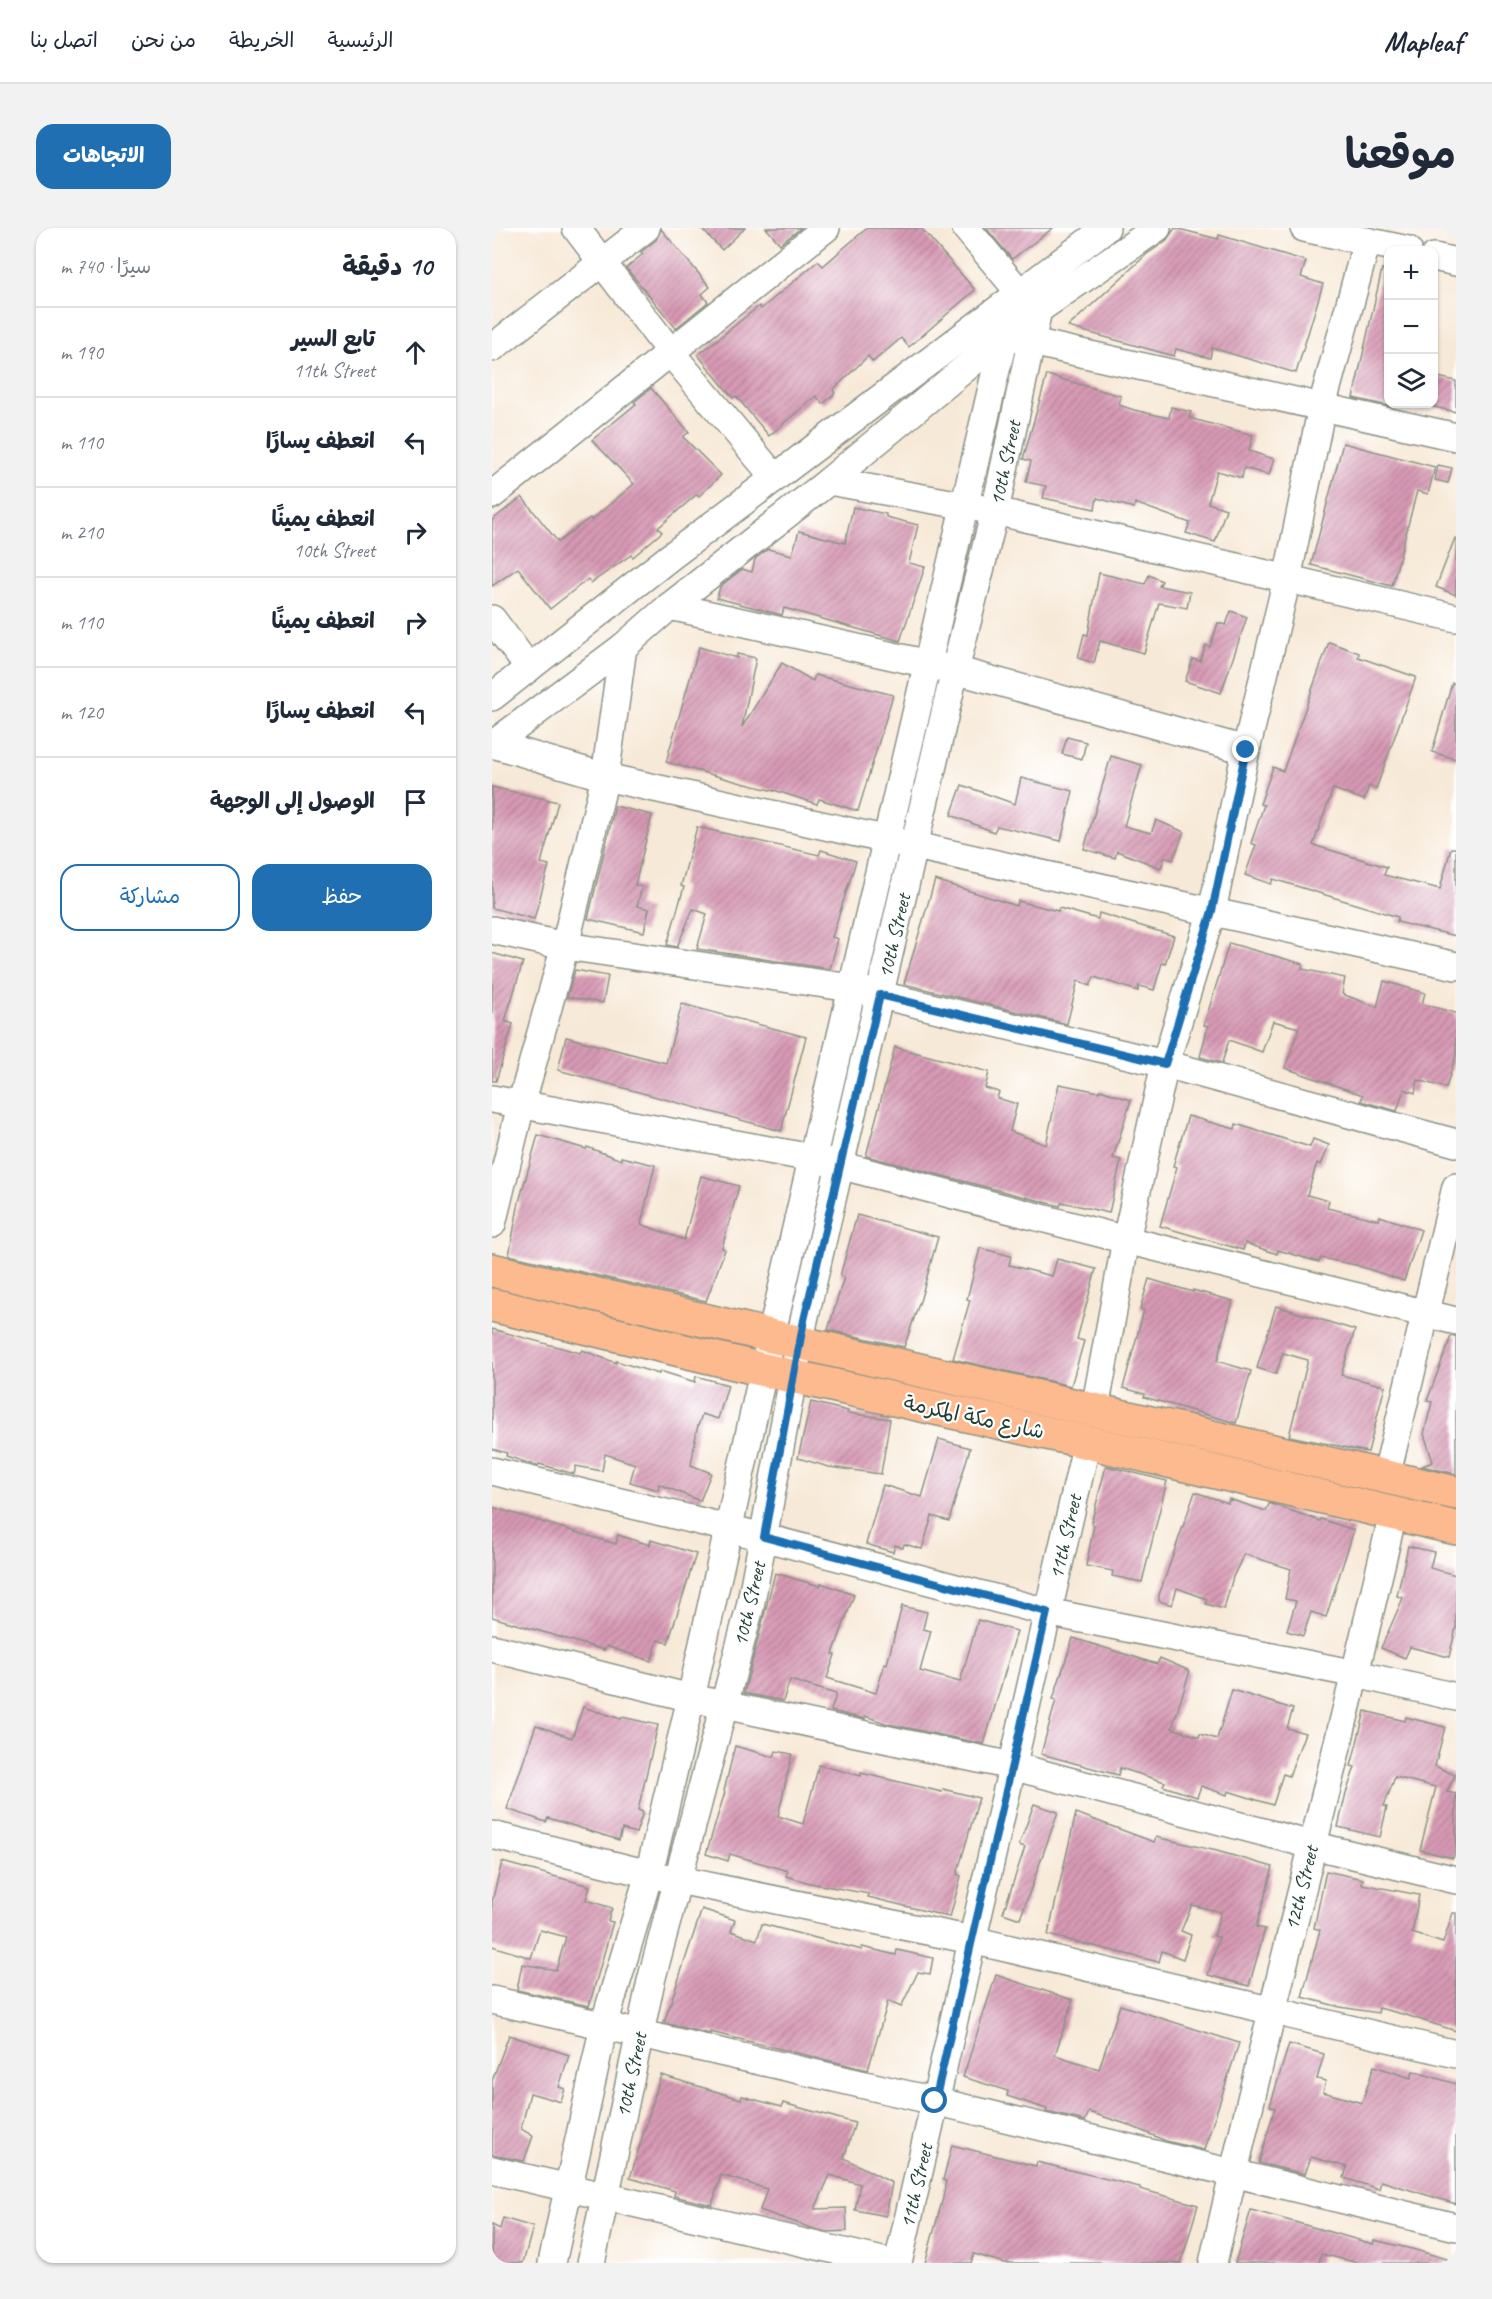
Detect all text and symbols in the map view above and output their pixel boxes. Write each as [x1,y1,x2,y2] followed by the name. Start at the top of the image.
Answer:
[1384,24,1462,59] text: Mapleaf
[30,27,98,53] text: اتصل بنا
[131,27,196,53] text: من نحن
[229,27,295,53] text: الخريطة
[328,27,393,53] text: الرئيسية
[36,124,171,189] button: الاتجاهات
[1345,128,1456,181] text: موقعنا
[1384,246,1438,408] map controls
[1384,246,1438,300] button: +
[342,250,432,283] text: 10 دقيقة
[60,254,151,279] text: سيرًا · 740 m
[1384,300,1438,354] button: −
[291,325,375,353] text: تابع السير
[399,336,432,369] icon: ahead
[60,340,103,365] text: 190 m
[1384,354,1438,408] button: layers
[293,358,375,383] text: 11th Street
[983,416,1027,508] street label: 10th Street
[399,426,432,459] icon: left
[266,427,375,455] text: انعطف يسارًا
[60,430,103,455] text: 110 m
[271,505,375,533] text: انعطف يمينًا
[399,516,432,549] icon: right
[60,520,103,545] text: 210 m
[293,538,375,563] text: 10th Street
[399,606,432,639] icon: right
[271,607,375,635] text: انعطف يمينًا
[60,610,103,635] text: 110 m
[399,696,432,729] icon: left
[266,697,375,725] text: انعطف يسارًا
[60,700,103,725] text: 120 m
[1232,736,1258,762] route end
[399,786,432,819] icon: arrive
[210,787,375,815] text: الوصول إلى الوجهة
[60,864,240,931] button: مشاركة
[252,864,432,931] button: حفظ
[872,889,917,981] street label: 10th Street
[901,1389,1047,1447] street label: شارع مكة المكرمة
[1043,1490,1088,1582] street label: 11th Street
[727,1557,772,1649] street label: 10th Street
[1278,1841,1324,1933] street label: 12th Street
[609,2028,653,2120] street label: 10th Street
[921,2087,947,2113] route start
[894,2139,939,2231] street label: 11th Street

